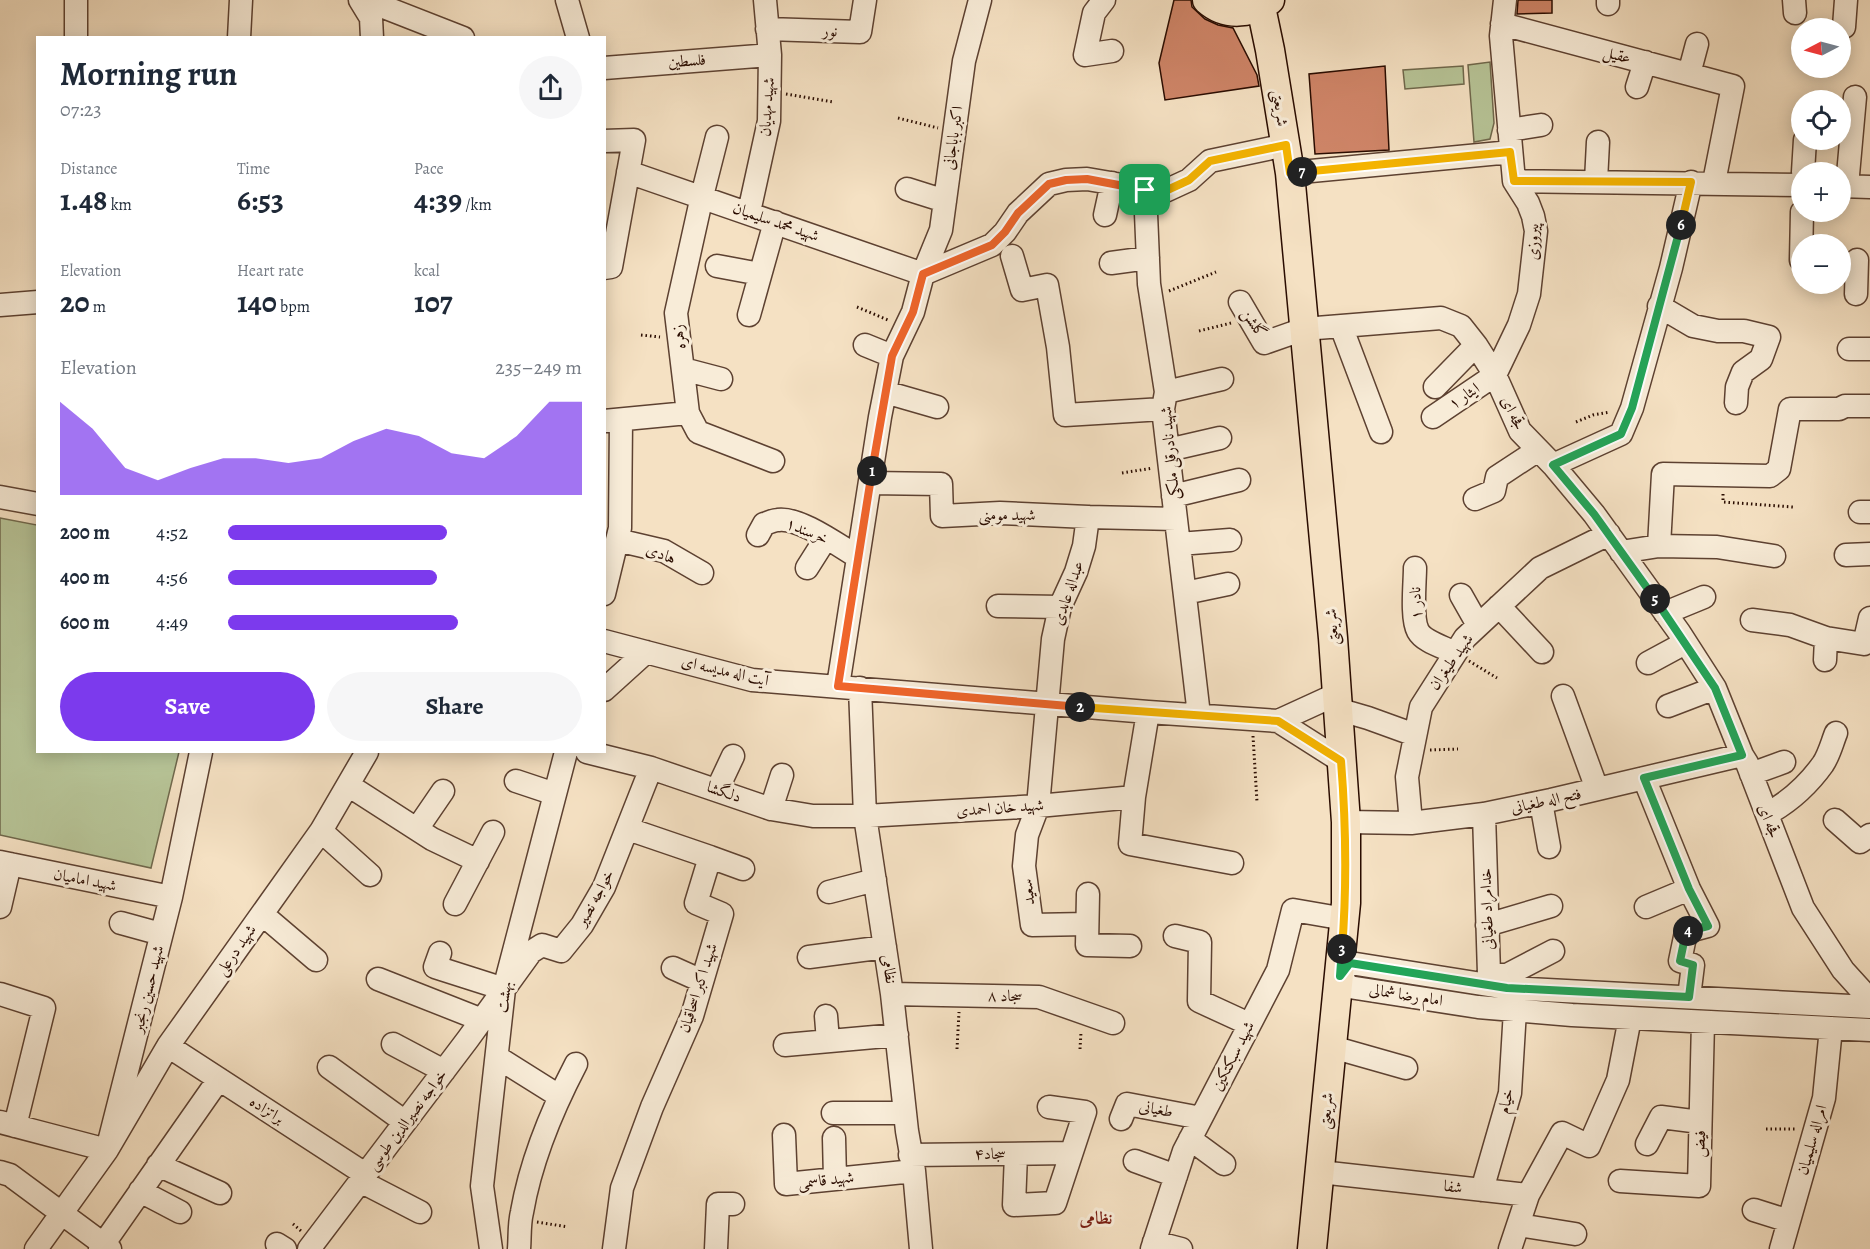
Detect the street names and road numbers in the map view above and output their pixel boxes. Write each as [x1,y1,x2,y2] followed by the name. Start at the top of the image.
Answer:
[820,20,838,42] street label: نور
[1601,41,1633,69] street label: عقیل
[667,49,707,73] street label: فلسطین
[754,77,780,137] street label: شهید مهدیان
[1266,88,1294,128] street label: شریعتی
[938,105,968,171] street label: اکبر باباجانی
[730,197,822,247] street label: شهید محمد سلیمیان
[1522,222,1544,261] street label: پیروزی
[1236,304,1272,342] street label: گلشن
[667,323,691,351] street label: زهره
[1444,378,1484,414] street label: ایثار ۱
[1495,392,1531,434] street label: قجه ای
[1155,405,1185,501] street label: شهید نادرقلی ملکی
[978,504,1036,526] street label: شهید مومنی
[782,512,832,550] street label: خرسند۱
[643,538,679,570] street label: هادی
[1047,558,1089,628] street label: عبداله عابدی
[1404,586,1428,620] street label: نادر ۱
[1319,608,1345,646] street label: شریعتی
[1424,629,1478,695] street label: شهید طیغران
[679,650,772,692] street label: آیت اله مدیسه ای
[704,776,744,808] street label: دلگشا
[1509,783,1584,822] street label: فتح اله طغیانی
[955,794,1045,822] street label: شهید خان احمدی
[1752,801,1786,841] street label: قجه ای
[52,863,118,897] street label: شهید امامیان
[569,866,620,932] street label: خواجه نصیر
[1475,868,1499,950] street label: خدامراد طغیانی
[1015,878,1041,906] street label: سعید
[210,920,262,980] street label: شهید درعلی
[673,940,723,1036] street label: شهید اکبر اسحاقیان
[126,943,169,1037] street label: شهید حسین رنجبر
[876,953,902,985] street label: نظامی
[1367,978,1444,1015] street label: امام رضا شمالی
[491,980,517,1014] street label: بهشت
[988,985,1022,1007] street label: سجاد ۸
[1206,1017,1260,1095] street label: شهید سبکتکین
[362,1065,452,1175] street label: خواجه نصیرالدین طوسی
[1493,1086,1522,1116] street label: خیام
[245,1091,289,1130] street label: براتزاده
[1313,1092,1339,1130] street label: شریعتی
[1137,1095,1175,1123] street label: طغیانی
[1791,1102,1833,1178] street label: امراله سلیمیان
[1689,1130,1711,1158] street label: فیض
[974,1143,1006,1165] street label: سجاد۴
[797,1166,855,1194] street label: شهید قاسمی
[1442,1175,1464,1199] street label: شفا

